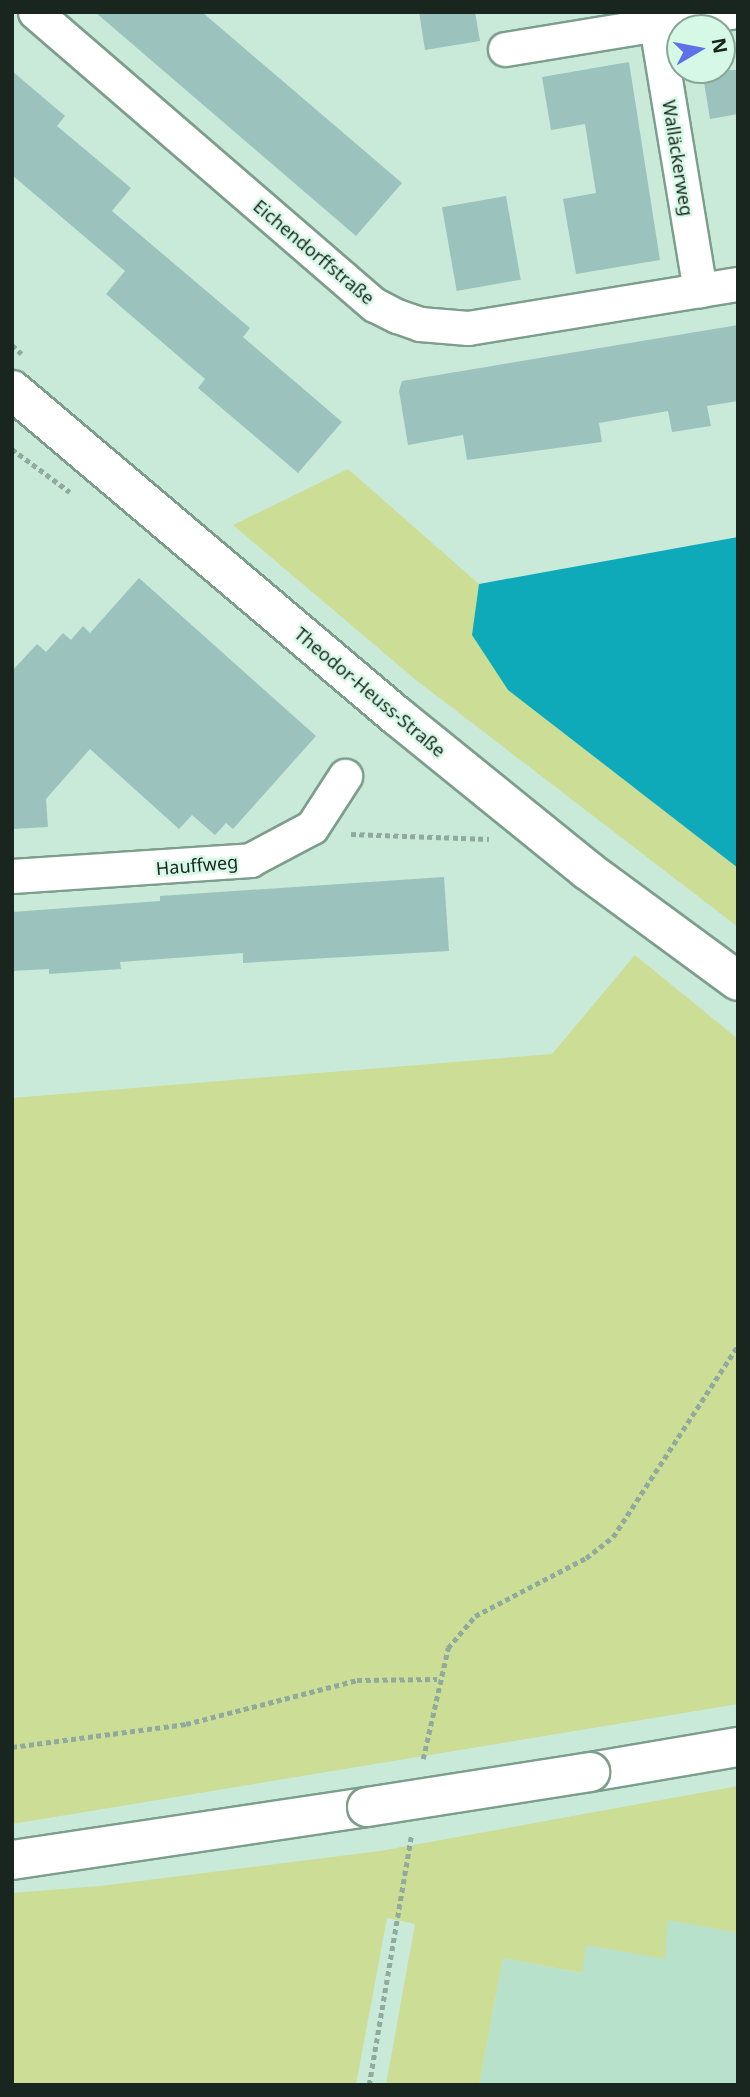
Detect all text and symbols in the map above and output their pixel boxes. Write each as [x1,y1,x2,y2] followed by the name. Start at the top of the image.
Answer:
[666,14,736,84] north arrow
[706,36,734,56] text: N
[658,98,698,218] street label: Walläckerweg
[249,195,379,309] street label: Eichendorffstraße
[290,623,450,761] street label: Theodor-Heuss-Straße
[155,851,239,879] street label: Hauffweg

